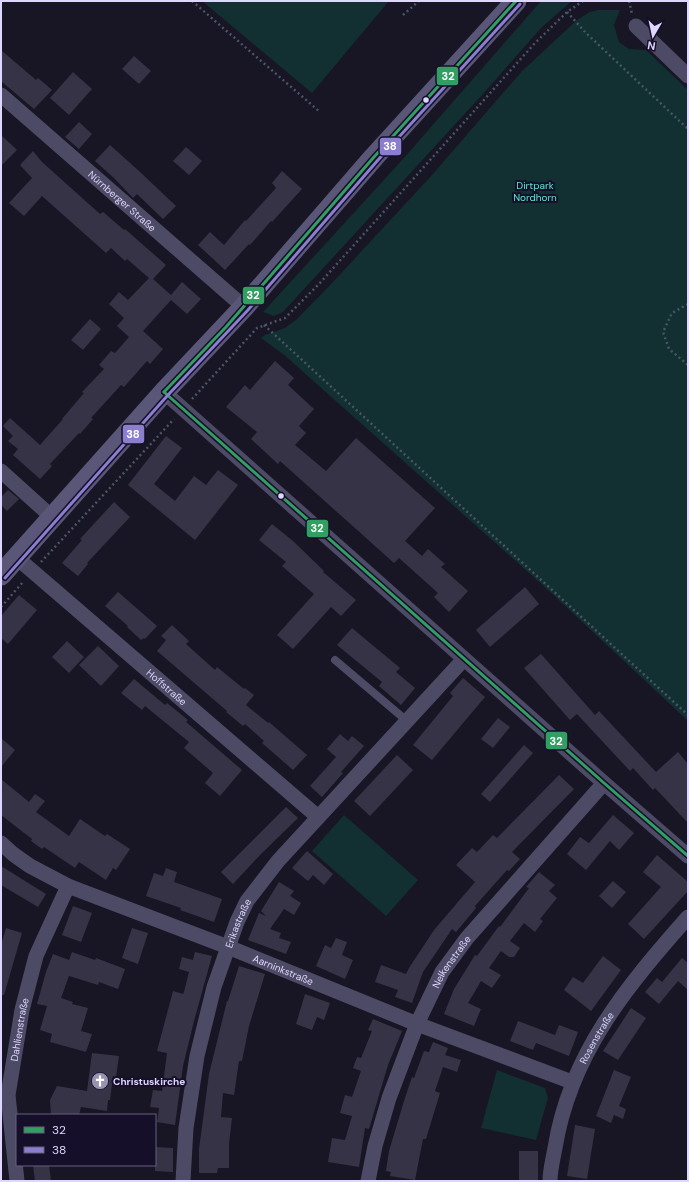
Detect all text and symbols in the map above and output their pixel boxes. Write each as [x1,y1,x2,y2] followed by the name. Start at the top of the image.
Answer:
[633,16,673,56] north arrow
[646,38,656,53] text: N
[436,66,459,86] line badge: 32
[442,69,454,83] text: 32
[421,95,431,105] unlabelled marker
[379,137,402,156] line badge: 38
[383,139,397,153] text: 38
[86,168,159,234] street label: Nürnberger Straße
[513,179,557,204] park label: Dirtpark Nordhorn
[242,286,265,305] line badge: 32
[247,288,259,302] text: 32
[122,424,145,444] line badge: 38
[126,427,140,441] text: 38
[276,491,286,501] unlabelled marker
[306,519,329,538] line badge: 32
[311,521,323,535] text: 32
[144,666,190,708] street label: Hoffstraße
[545,731,568,750] line badge: 32
[550,734,562,748] text: 32
[222,896,254,950] street label: Erikastraße
[429,932,473,990] street label: Nelkenstraße
[251,951,316,988] street label: Aarninkstraße
[7,996,32,1062] street label: Dahlienstraße
[576,1009,617,1066] street label: Rosenstraße
[90,1071,110,1091] church icon: Christuskirche
[113,1075,185,1088] place label: Christuskirche
[16,1114,156,1166] legend
[52,1122,66,1138] text: 32
[52,1142,66,1158] text: 38

